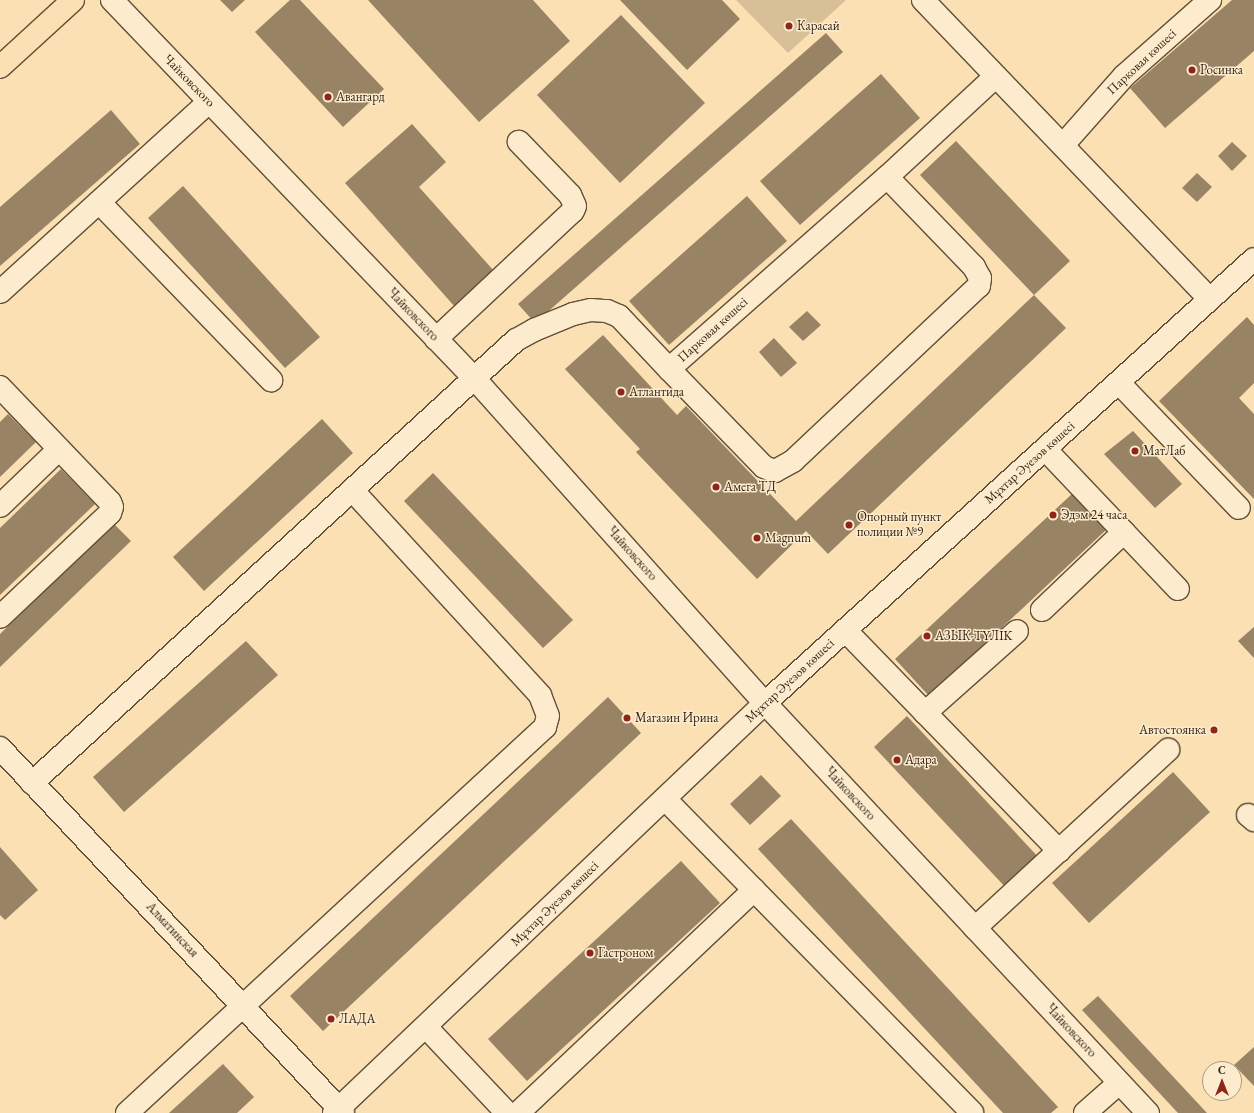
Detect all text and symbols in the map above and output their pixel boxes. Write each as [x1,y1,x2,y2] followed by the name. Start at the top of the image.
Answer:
[797,18,840,34] place label: Карасай
[784,21,794,31] marker: Карасай
[1104,26,1180,98] street label: Парковая көшесі
[160,51,218,111] street label: Чайковского
[1200,62,1243,78] place label: Росинка
[1187,65,1197,75] marker: Росинка
[336,89,385,105] place label: Авангард
[323,92,333,102] marker: Авангард
[384,285,442,345] street label: Чайковского
[675,294,751,366] street label: Парковая көшесі
[629,384,684,400] place label: Атлантида
[616,387,626,397] marker: Атлантида
[982,418,1078,508] street label: Мұхтар Әуезов көшесі
[1143,443,1185,459] place label: МатЛаб
[1130,446,1140,456] marker: МатЛаб
[724,479,776,495] place label: Амега ТД
[711,482,721,492] marker: Амега ТД
[1061,507,1127,523] place label: Эдэм 24 часа
[857,510,941,541] place label: Опорный пункт полиции №9
[1048,510,1058,520] marker: Эдэм 24 часа
[844,520,854,530] marker: Опорный пункт полиции №9
[604,524,660,584] street label: Чайковского
[765,530,811,546] place label: Magnum
[752,533,762,543] marker: Magnum
[935,628,1012,644] place label: АЗЫК-TYЛIK
[922,631,932,641] marker: АЗЫК-TYЛIK
[742,636,838,726] street label: Мұхтар Әуезов көшесі
[635,710,719,726] place label: Магазин Ирина
[622,713,632,723] marker: Магазин Ирина
[1139,722,1206,738] place label: Автостоянка
[1209,725,1219,735] marker: Автостоянка
[905,752,937,768] place label: Адара
[892,755,902,765] marker: Адара
[821,764,879,824] street label: Чайковского
[508,858,602,950] street label: Мұхтар Әуезов көшесі
[143,899,201,961] street label: Алматинская
[598,945,653,961] place label: Гастроном
[585,948,595,958] marker: Гастроном
[1042,1001,1100,1061] street label: Чайковского
[339,1011,375,1027] place label: ЛАДА
[326,1014,336,1024] marker: ЛАДА
[1202,1061,1242,1101] north arrow
[1218,1063,1226,1077] text: С

